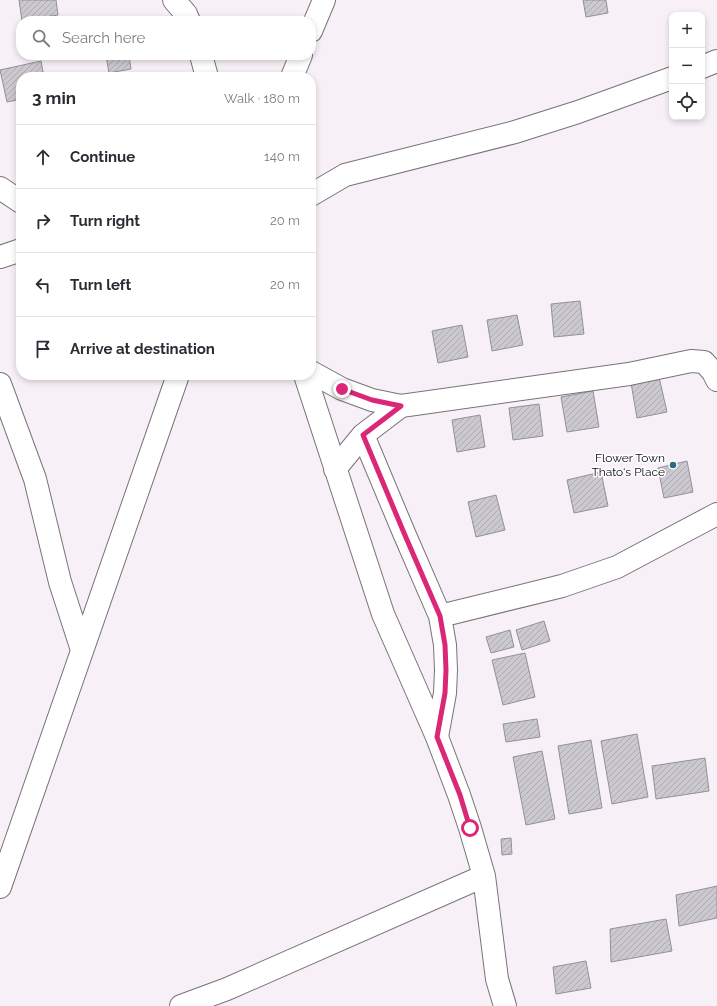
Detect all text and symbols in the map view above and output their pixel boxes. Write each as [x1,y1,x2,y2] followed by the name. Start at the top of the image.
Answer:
[669,12,705,120] map controls
[669,12,705,48] button: +
[16,16,316,60] search box
[30,27,52,49] icon: search
[62,29,145,47] text: Search here
[669,48,705,84] button: −
[669,84,705,120] button: locate
[32,88,76,108] text: 3 min
[224,91,300,106] text: Walk · 180 m
[32,146,54,168] icon: ahead
[70,148,135,166] text: Continue
[264,149,300,164] text: 140 m
[32,210,54,232] icon: right
[70,212,140,230] text: Turn right
[270,213,300,228] text: 20 m
[32,274,54,296] icon: left
[70,276,131,294] text: Turn left
[270,277,300,292] text: 20 m
[32,338,54,360] icon: arrive
[70,340,215,358] text: Arrive at destination
[333,380,351,398] route end
[591,451,665,479] place label: Flower Town Thato's Place
[668,460,678,470] marker: Flower Town Thato's Place
[461,819,479,837] route start

